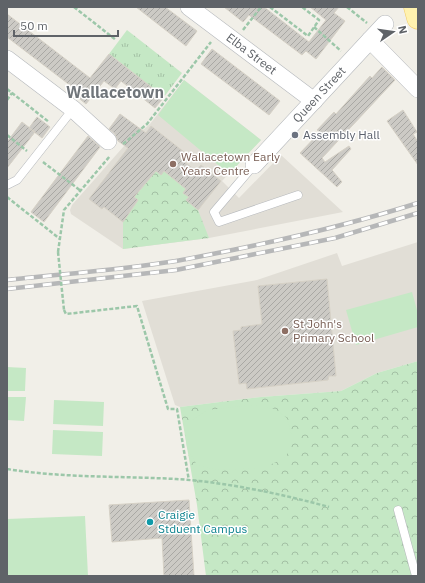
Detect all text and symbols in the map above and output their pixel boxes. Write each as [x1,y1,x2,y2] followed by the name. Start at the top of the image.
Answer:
[14,12,118,38] scale bar
[373,12,413,52] north arrow
[20,18,48,33] text: 50 m
[395,24,410,35] text: N
[223,30,280,77] street label: Elba Street
[289,63,349,125] street label: Queen Street
[66,82,164,102] district label: Wallacetown
[303,127,380,142] place label: Assembly Hall
[290,130,300,140] marker: Assembly Hall
[181,149,280,178] place label: Wallacetown Early Years Centre
[168,159,178,169] marker: Wallacetown Early Years Centre
[293,316,374,345] place label: St John's Primary School
[280,326,290,336] marker: St John's Primary School
[158,507,247,536] place label: Craigie Stduent Campus
[145,517,155,527] marker: Craigie Stduent Campus

